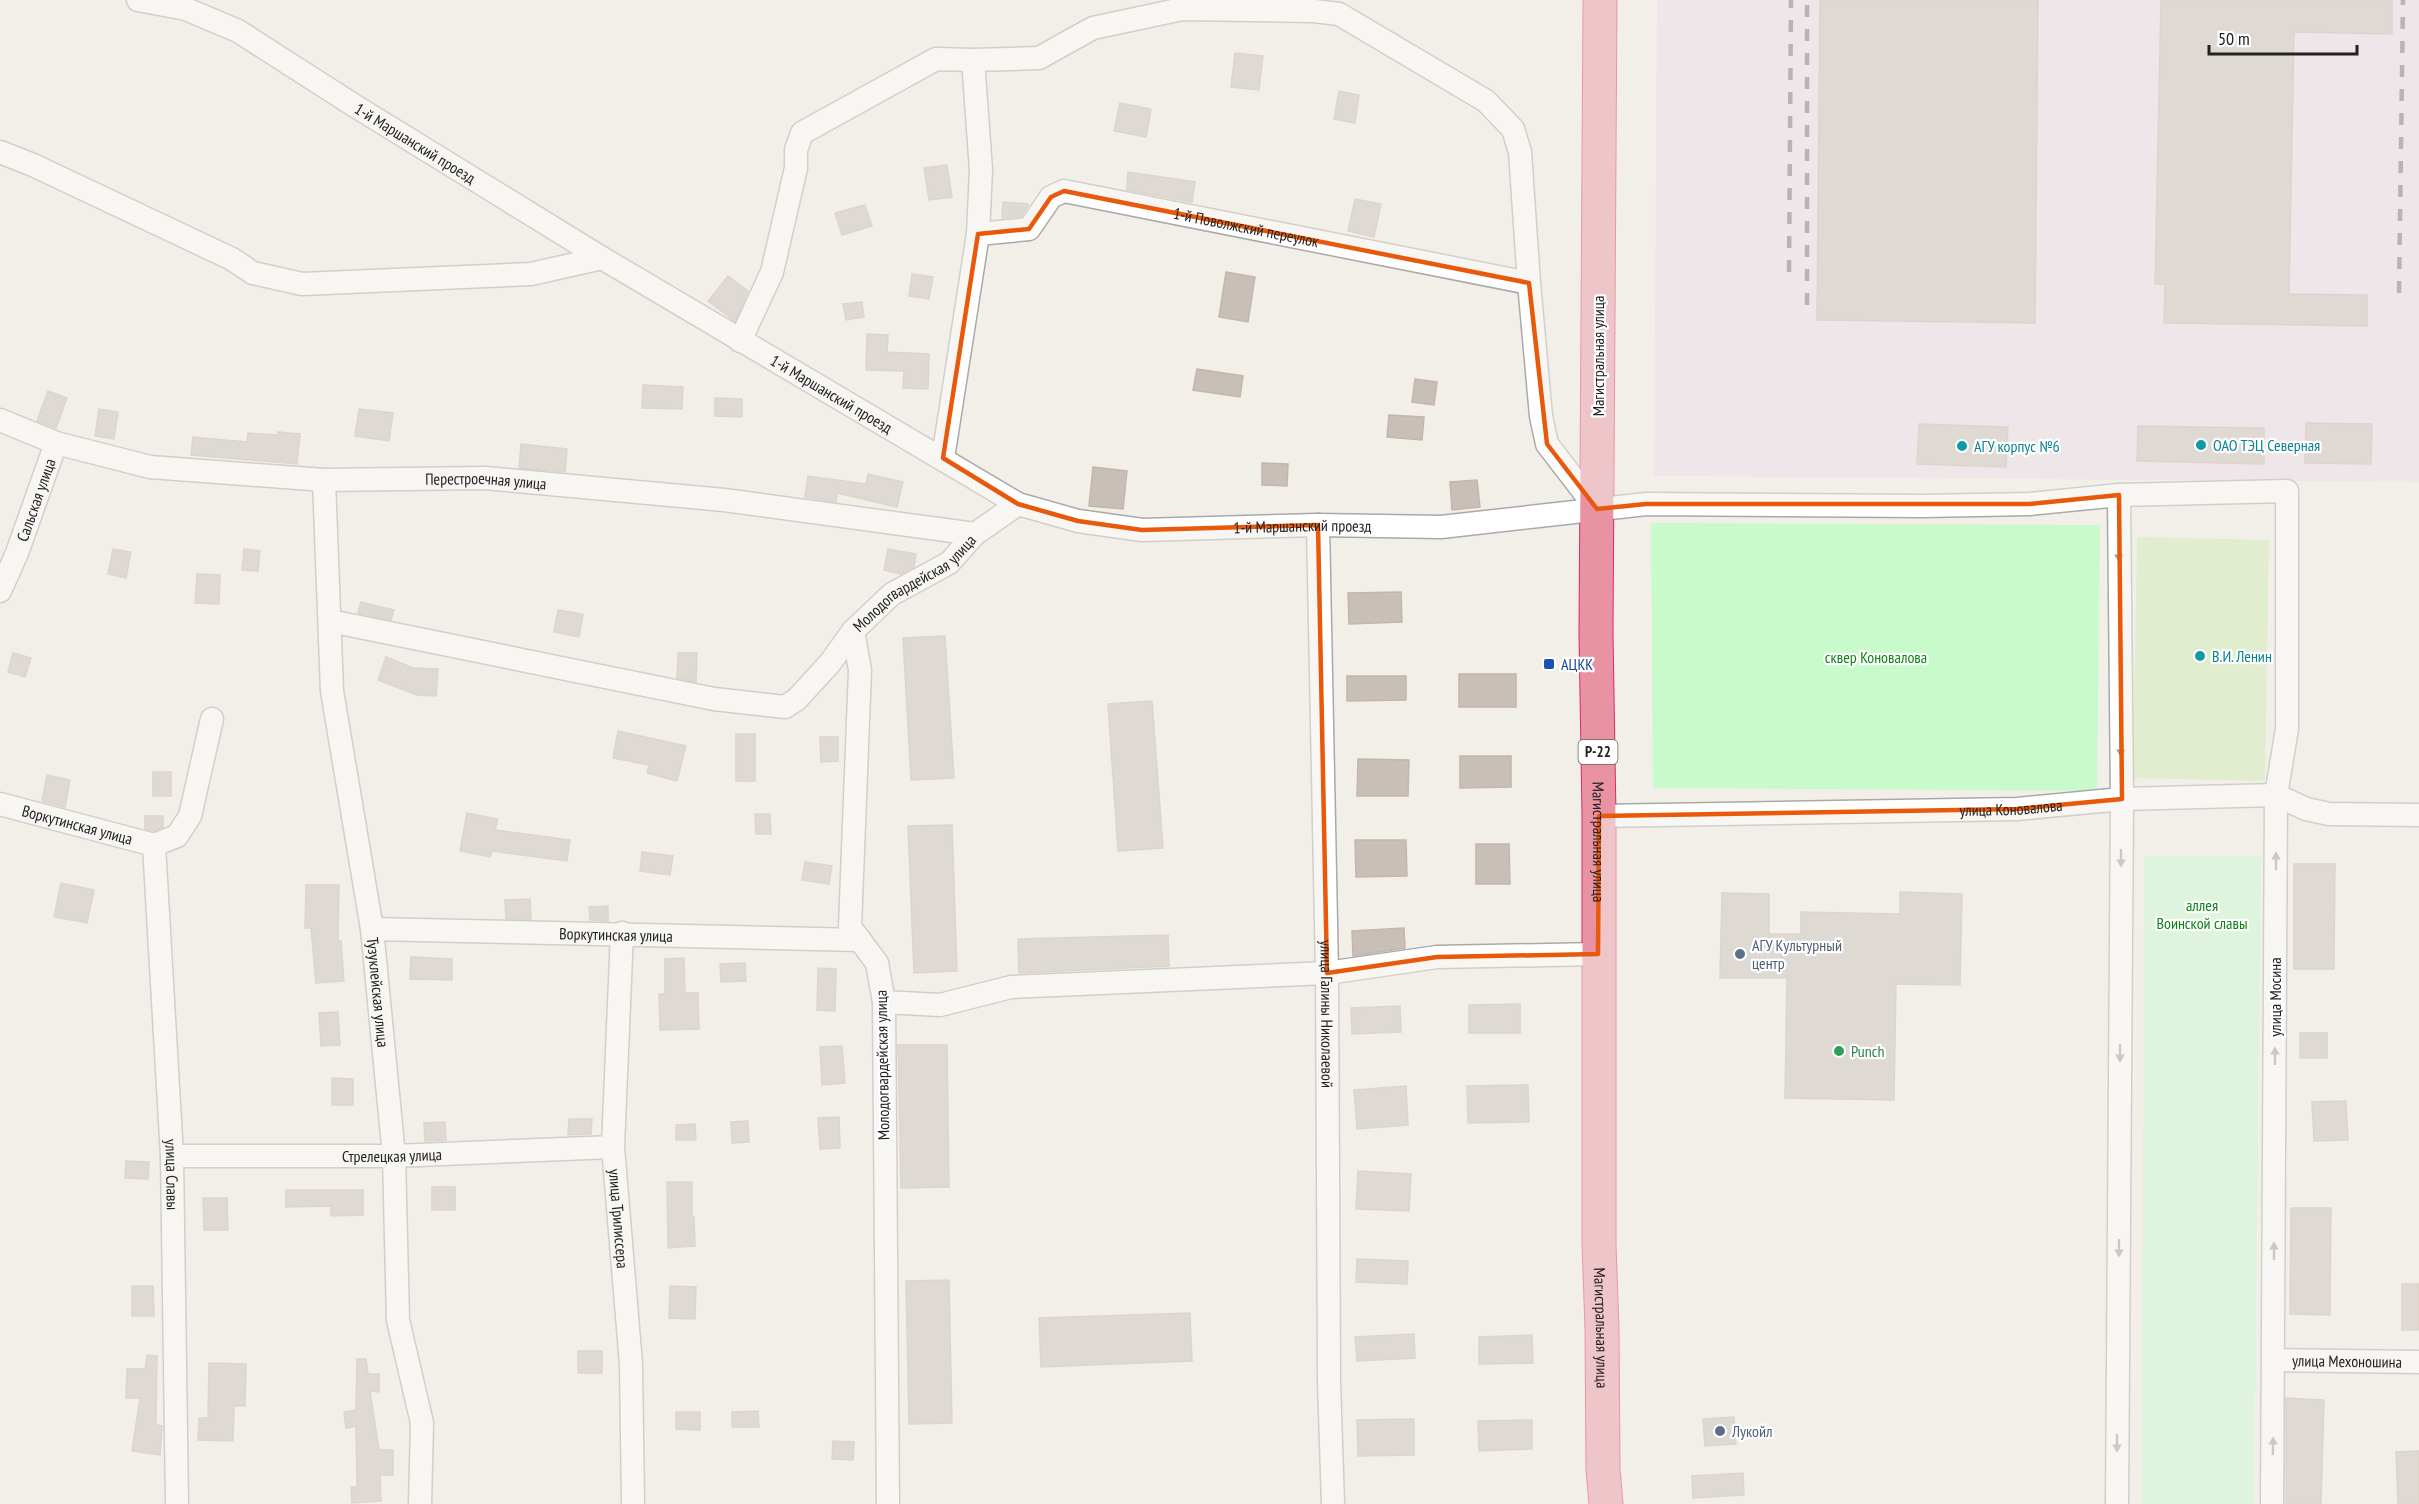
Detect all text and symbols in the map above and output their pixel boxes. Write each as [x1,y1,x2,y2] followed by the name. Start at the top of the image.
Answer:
[2209,18,2358,56] scale bar
[2218,27,2250,50] text: 50 m
[351,98,479,188] street label: 1-й Маршанский проезд
[1172,203,1321,251] street label: 1-й Поволжский переулок
[1588,296,1608,416] street label: Магистральная улица
[767,350,896,438] street label: 1-й Маршанский проезд
[2213,435,2320,455] place label: ОАО ТЭЦ Северная
[1974,436,2060,456] place label: АГУ корпус №6
[2194,438,2208,452] marker: ОАО ТЭЦ Северная
[1955,439,1969,453] marker: АГУ корпус №6
[12,456,60,544] street label: Сальская улица
[425,468,547,494] street label: Перестроечная улица
[1233,515,1372,537] street label: 1-й Маршанский проезд
[849,530,980,636] street label: Молодогвардейская улица
[2114,544,2124,563] one-way arrow
[2212,646,2272,666] place label: В.И. Ленин
[1825,647,1927,667] park label: сквер Коновалова
[2193,649,2207,663] marker: В.И. Ленин
[1561,654,1593,674] place label: АЦКК
[1542,657,1556,671] marker: АЦКК
[2116,739,2126,758] one-way arrow
[1578,740,1618,764] road number: Р-22
[1588,781,1609,902] street label: Магистральная улица
[1959,795,2063,820] street label: улица Коновалова
[20,800,135,849] street label: Воркутинская улица
[2117,848,2126,867] one-way arrow
[2271,851,2281,870] one-way arrow
[2156,895,2248,933] park label: аллея Воинской славы
[559,923,673,946] street label: Воркутинская улица
[1752,935,1842,973] place label: АГУ Культурный центр
[363,936,393,1048] street label: Тузуклейская улица
[1316,940,1338,1088] street label: улица Галины Николаевой
[1733,947,1747,961] marker: АГУ Культурный центр
[2265,957,2285,1037] street label: улица Мосина
[871,990,893,1140] street label: Молодогвардейская улица
[1851,1041,1885,1061] place label: Punch
[2115,1043,2125,1062] one-way arrow
[1832,1044,1846,1058] marker: Punch
[2270,1046,2280,1065] one-way arrow
[161,1138,183,1210] street label: улица Славы
[342,1144,442,1166] street label: Стрелецкая улица
[605,1168,633,1269] street label: улица Трилиссера
[2114,1238,2124,1257] one-way arrow
[2269,1241,2279,1260] one-way arrow
[1590,1267,1612,1388] street label: Магистральная улица
[2292,1350,2402,1372] street label: улица Мехоношина
[1731,1421,1773,1441] place label: Лукойл
[1713,1424,1727,1438] marker: Лукойл
[2112,1433,2122,1452] one-way arrow
[2268,1436,2277,1455] one-way arrow

